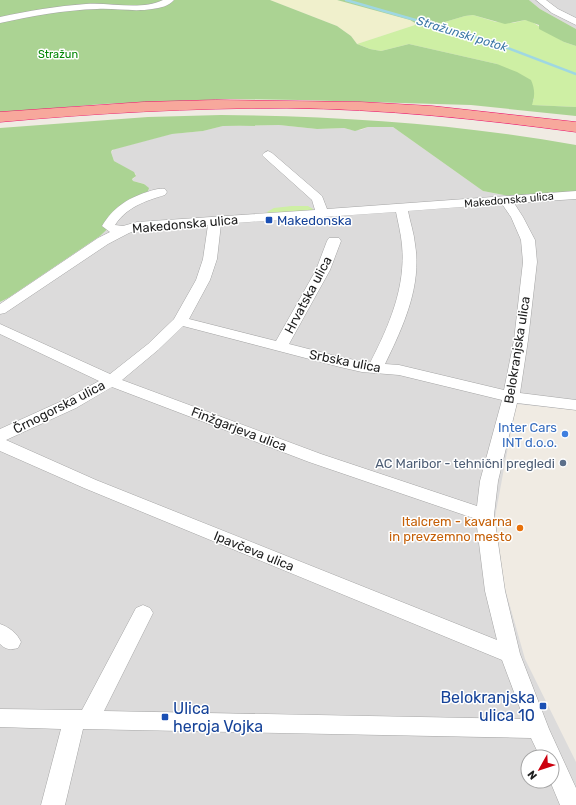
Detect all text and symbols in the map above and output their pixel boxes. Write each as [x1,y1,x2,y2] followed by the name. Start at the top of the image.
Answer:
[415,14,510,55] water label: Stražunski potok
[38,48,78,61] park label: Stražun
[464,190,554,210] street label: Makedonska ulica
[131,212,239,236] street label: Makedonska ulica
[277,213,352,228] place label: Makedonska
[264,215,274,225] marker: Makedonska
[281,254,335,336] street label: Hrvatska ulica
[501,295,533,405] street label: Belokranjska ulica
[308,347,382,375] street label: Srbska ulica
[11,377,108,438] street label: Črnogorska ulica
[189,404,289,455] street label: Finžgarjeva ulica
[498,420,557,450] place label: Inter Cars INT d.o.o.
[560,429,570,439] marker: Inter Cars INT d.o.o.
[375,456,555,472] place label: AC Maribor - tehnični pregledi
[558,458,568,468] marker: AC Maribor - tehnični pregledi
[389,514,512,544] place label: Italcrem - kavarna in prevzemno mesto
[515,523,525,533] marker: Italcrem - kavarna in prevzemno mesto
[212,528,296,574] street label: Ipavčeva ulica
[440,688,535,725] place label: Belokranjska ulica 10
[173,699,263,736] place label: Ulica heroja Vojka
[538,701,548,711] marker: Belokranjska ulica 10
[160,712,170,722] marker: Ulica heroja Vojka
[520,749,560,789] north arrow
[525,768,540,782] text: N

